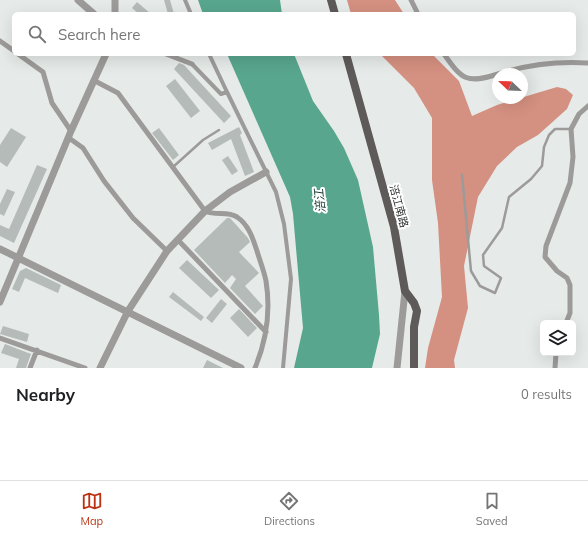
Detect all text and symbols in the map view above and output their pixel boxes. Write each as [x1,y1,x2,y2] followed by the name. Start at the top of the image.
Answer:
[12,12,576,56] search box
[26,23,48,45] icon: search
[58,25,140,44] text: Search here
[492,68,528,104] north arrow
[387,183,411,229] street label: 涪江南路
[311,186,328,214] water label: 涪江
[540,320,576,356] map controls
[540,320,576,356] button: layers
[16,384,75,405] text: Nearby
[521,386,572,402] text: 0 results
[80,490,103,528] tab: Map
[264,490,315,528] tab: Directions
[476,490,508,528] tab: Saved

